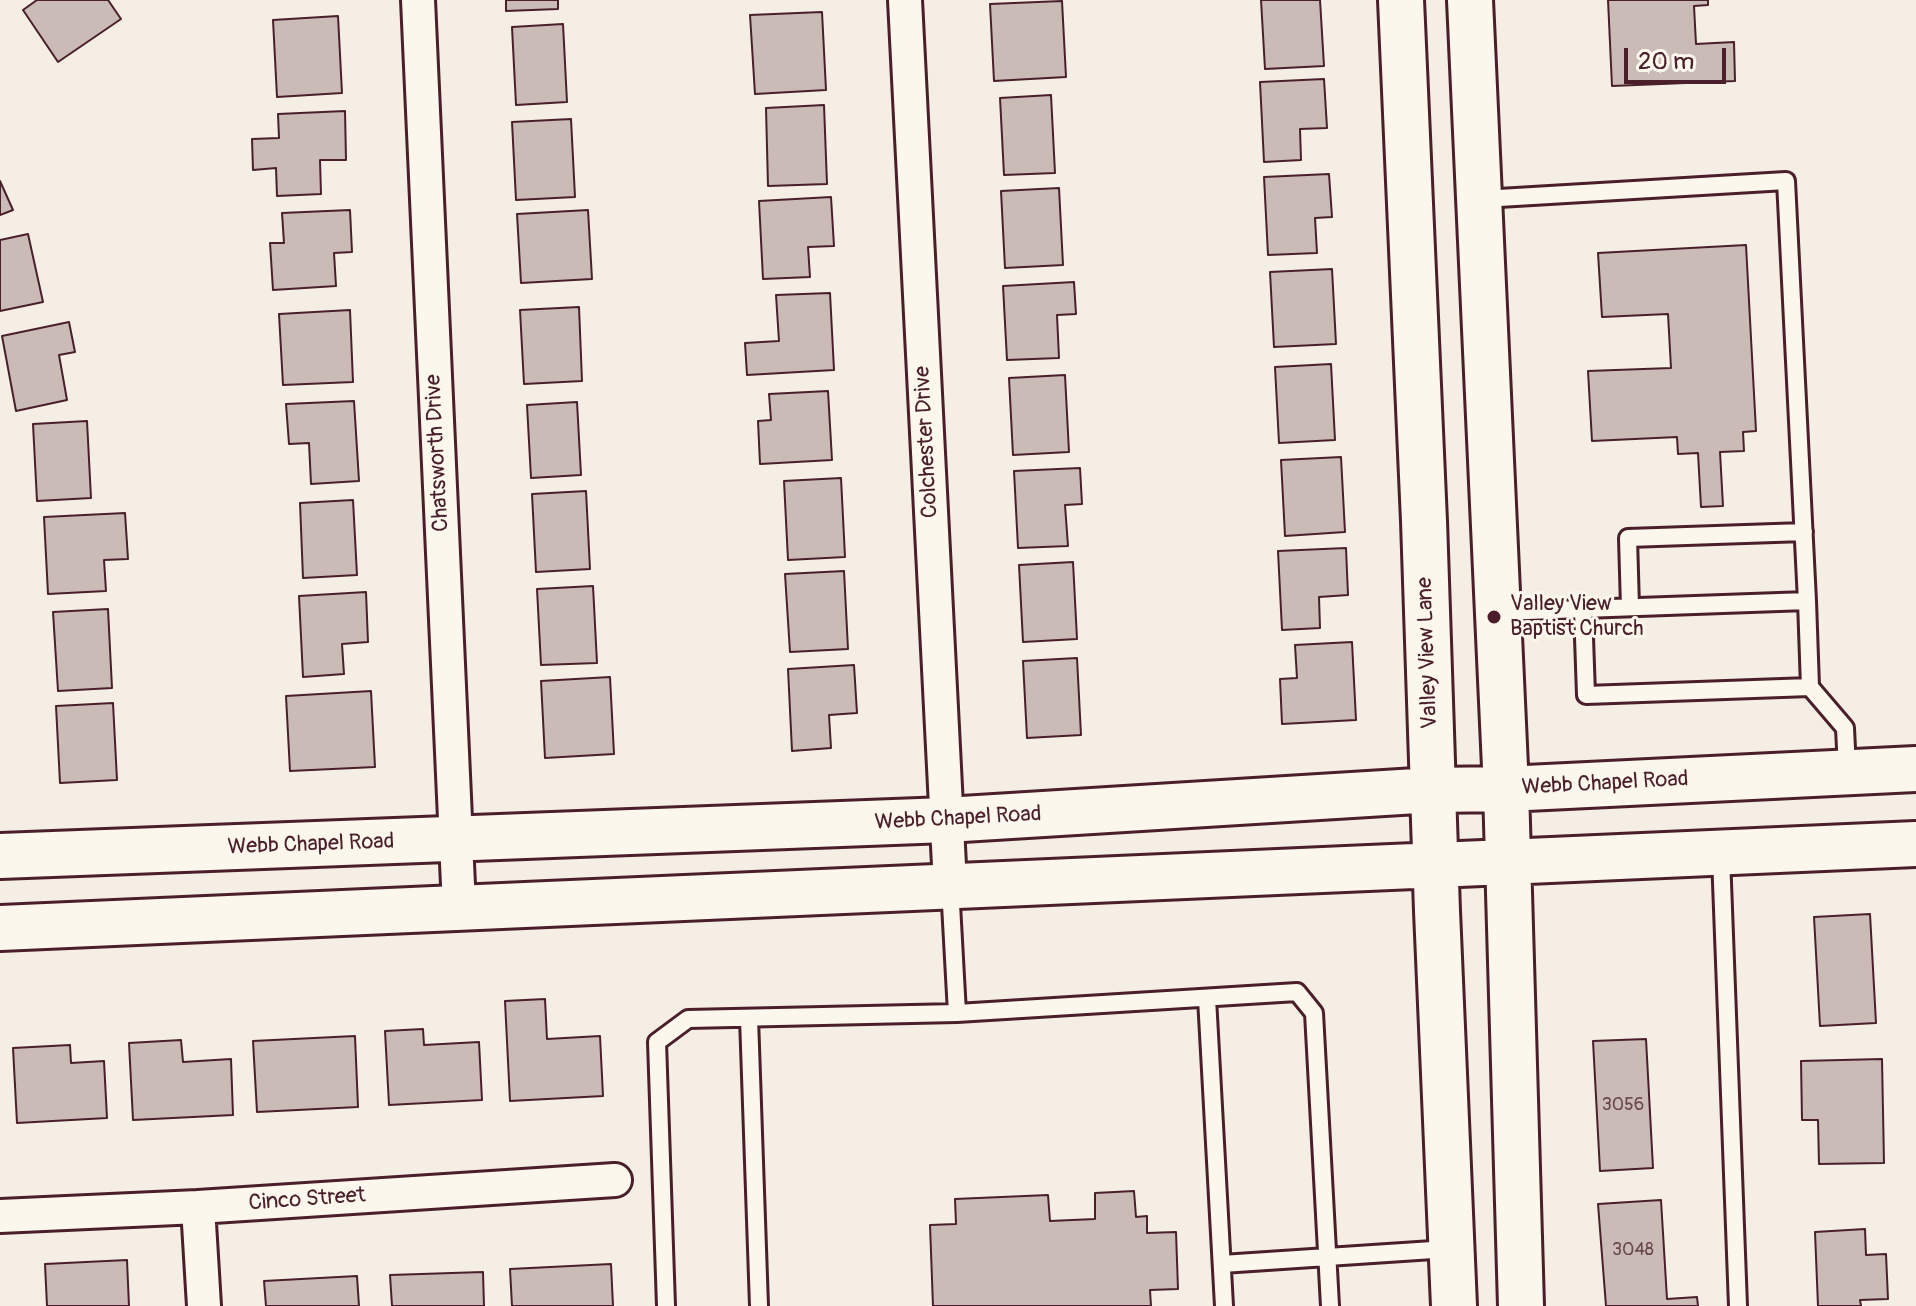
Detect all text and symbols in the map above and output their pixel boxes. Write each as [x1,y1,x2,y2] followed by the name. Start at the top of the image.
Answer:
[1628,32,1730,82] scale bar
[1638,47,1694,76] text: 20 m
[910,365,944,519] street label: Colchester Drive
[421,374,455,532] street label: Chatsworth Drive
[1412,577,1444,729] street label: Valley View Lane
[1510,591,1644,642] place label: Valley View Baptist Church
[1485,608,1503,626] marker: Valley View Baptist Church
[1521,766,1689,802] street label: Webb Chapel Road
[874,801,1042,837] street label: Webb Chapel Road
[227,829,395,861] street label: Webb Chapel Road
[1602,1094,1644,1116] house number: 3056
[248,1183,366,1217] street label: Cinco Street
[1612,1239,1654,1261] house number: 3048

